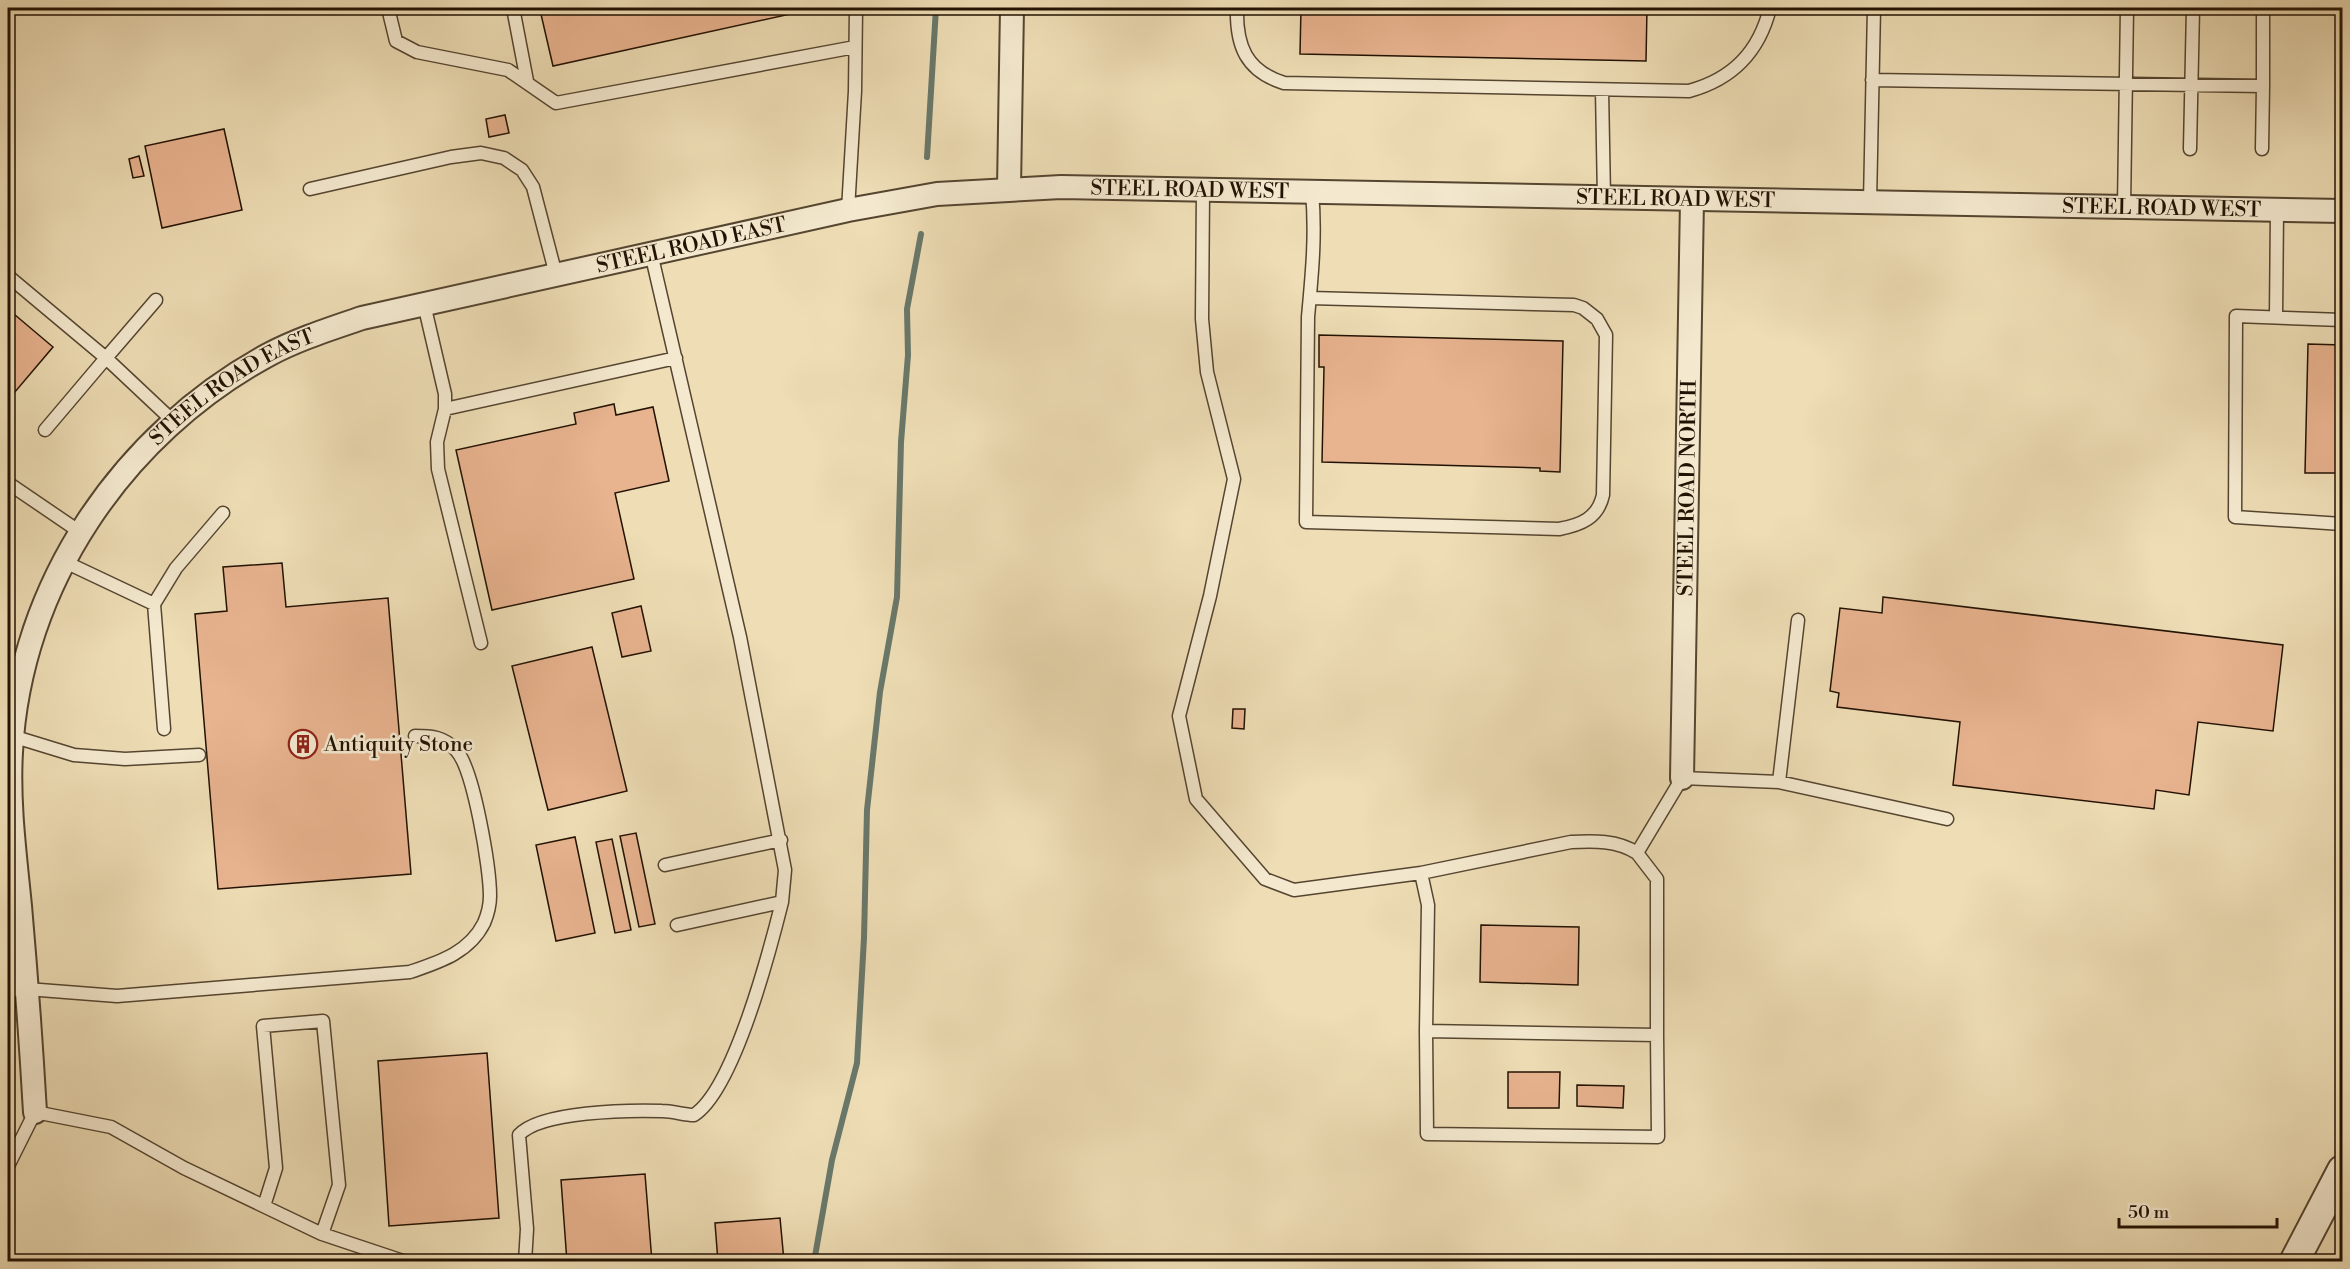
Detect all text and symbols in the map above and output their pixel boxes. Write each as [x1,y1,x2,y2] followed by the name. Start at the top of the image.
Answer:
[1090,176,1290,205] street label: STEEL ROAD WEST
[1576,185,1776,214] street label: STEEL ROAD WEST
[2062,194,2262,223] street label: STEEL ROAD WEST
[594,212,789,280] street label: STEEL ROAD EAST
[144,324,318,451] street label: STEEL ROAD EAST
[1673,379,1703,597] street label: STEEL ROAD NORTH
[287,728,319,760] building icon: Antiquity Stone
[323,732,473,758] place label: Antiquity Stone
[2119,1191,2276,1229] scale bar
[2128,1201,2170,1224] text: 50 m

